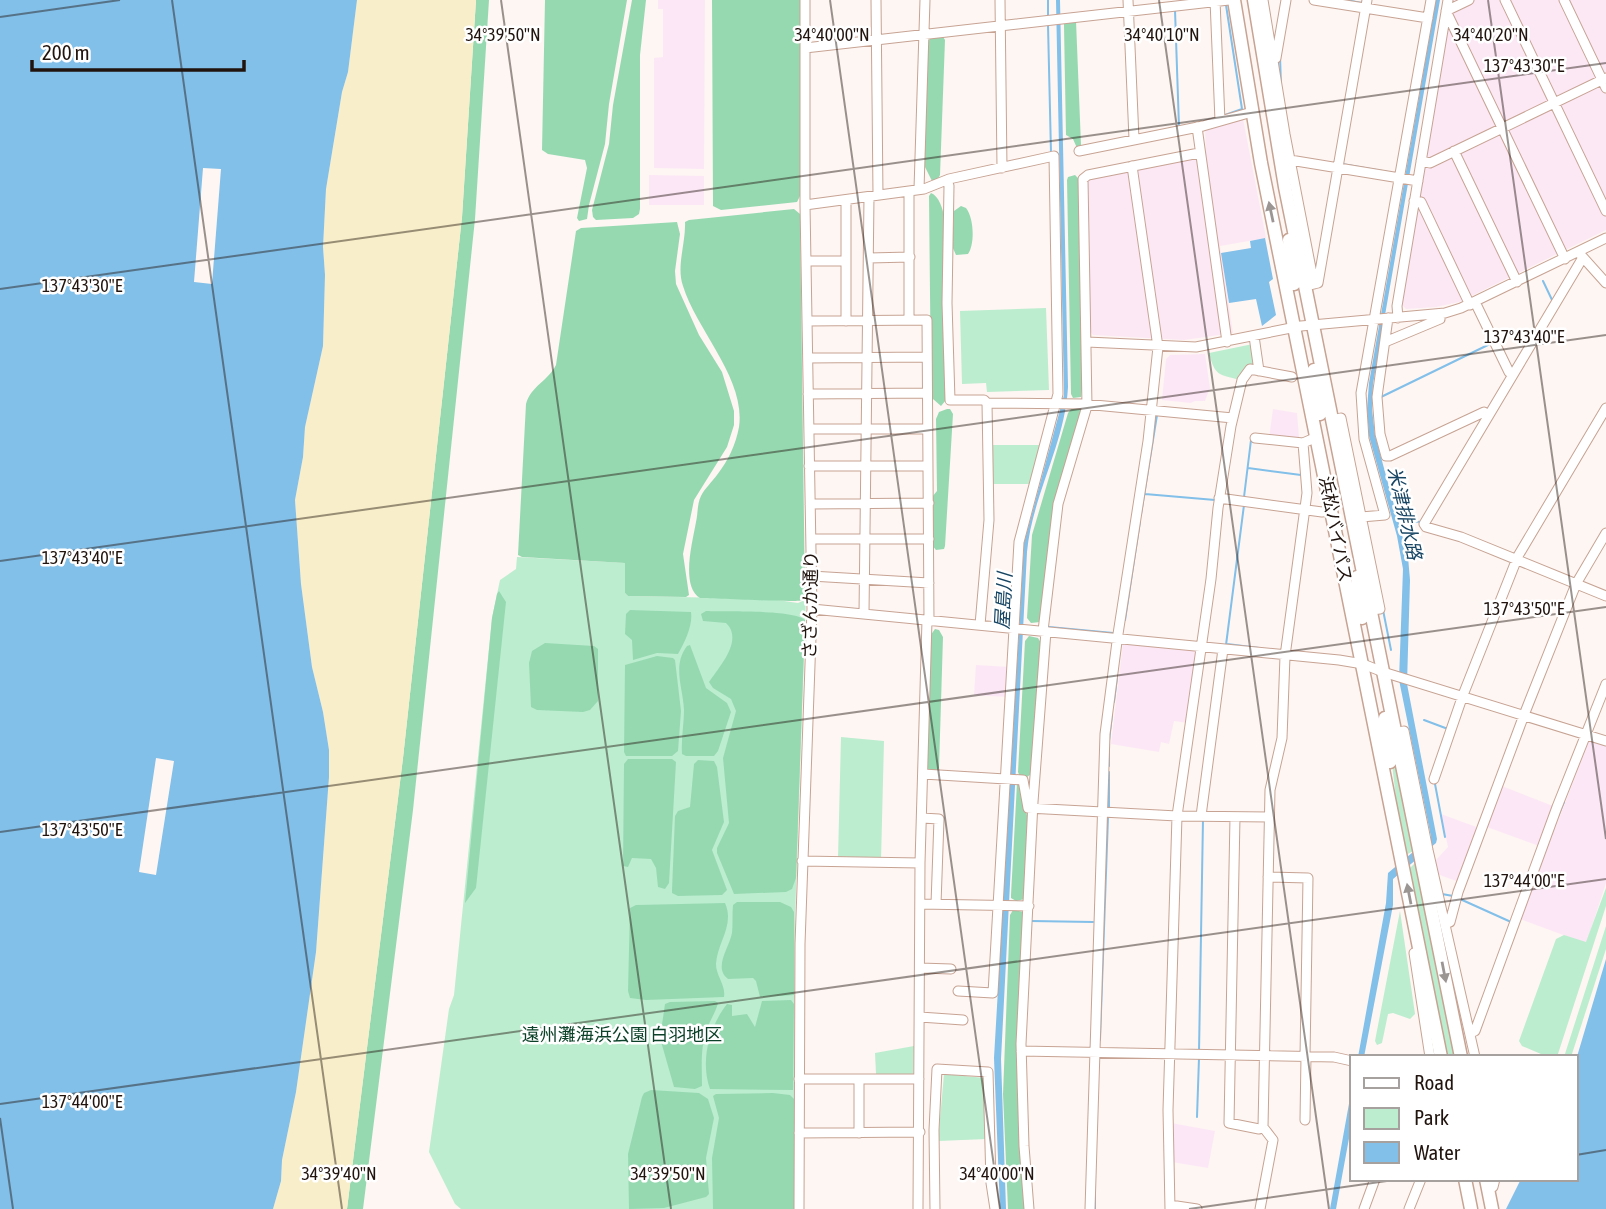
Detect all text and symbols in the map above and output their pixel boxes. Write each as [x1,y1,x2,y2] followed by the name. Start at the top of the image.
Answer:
[465,24,541,45] text: 34°39'50"N
[794,24,870,45] text: 34°40'00"N
[1124,24,1200,45] text: 34°40'10"N
[1453,24,1529,45] text: 34°40'20"N
[32,28,243,72] scale bar
[42,40,90,64] text: 200 m
[1484,55,1565,76] text: 137°43'30"E
[1266,201,1277,223] one-way arrow
[42,275,123,296] text: 137°43'30"E
[1484,326,1565,347] text: 137°43'40"E
[1384,464,1427,564] water label: 米津排水路
[1315,474,1357,584] street label: 浜松バイパス
[42,547,123,568] text: 137°43'40"E
[799,551,821,659] street label: さざんか通り
[991,570,1016,630] water label: 屋島川
[1484,598,1565,619] text: 137°43'50"E
[42,819,123,840] text: 137°43'50"E
[1484,870,1565,891] text: 137°44'00"E
[1403,883,1414,905] one-way arrow
[1438,961,1449,983] one-way arrow
[522,1024,722,1045] park label: 遠州灘海浜公園 白羽地区
[1350,1055,1578,1181] legend
[1414,1070,1454,1094] text: Road
[42,1091,123,1112] text: 137°44'00"E
[1414,1105,1449,1129] text: Park
[1414,1140,1461,1164] text: Water
[301,1163,377,1184] text: 34°39'40"N
[630,1163,706,1184] text: 34°39'50"N
[959,1163,1035,1184] text: 34°40'00"N

